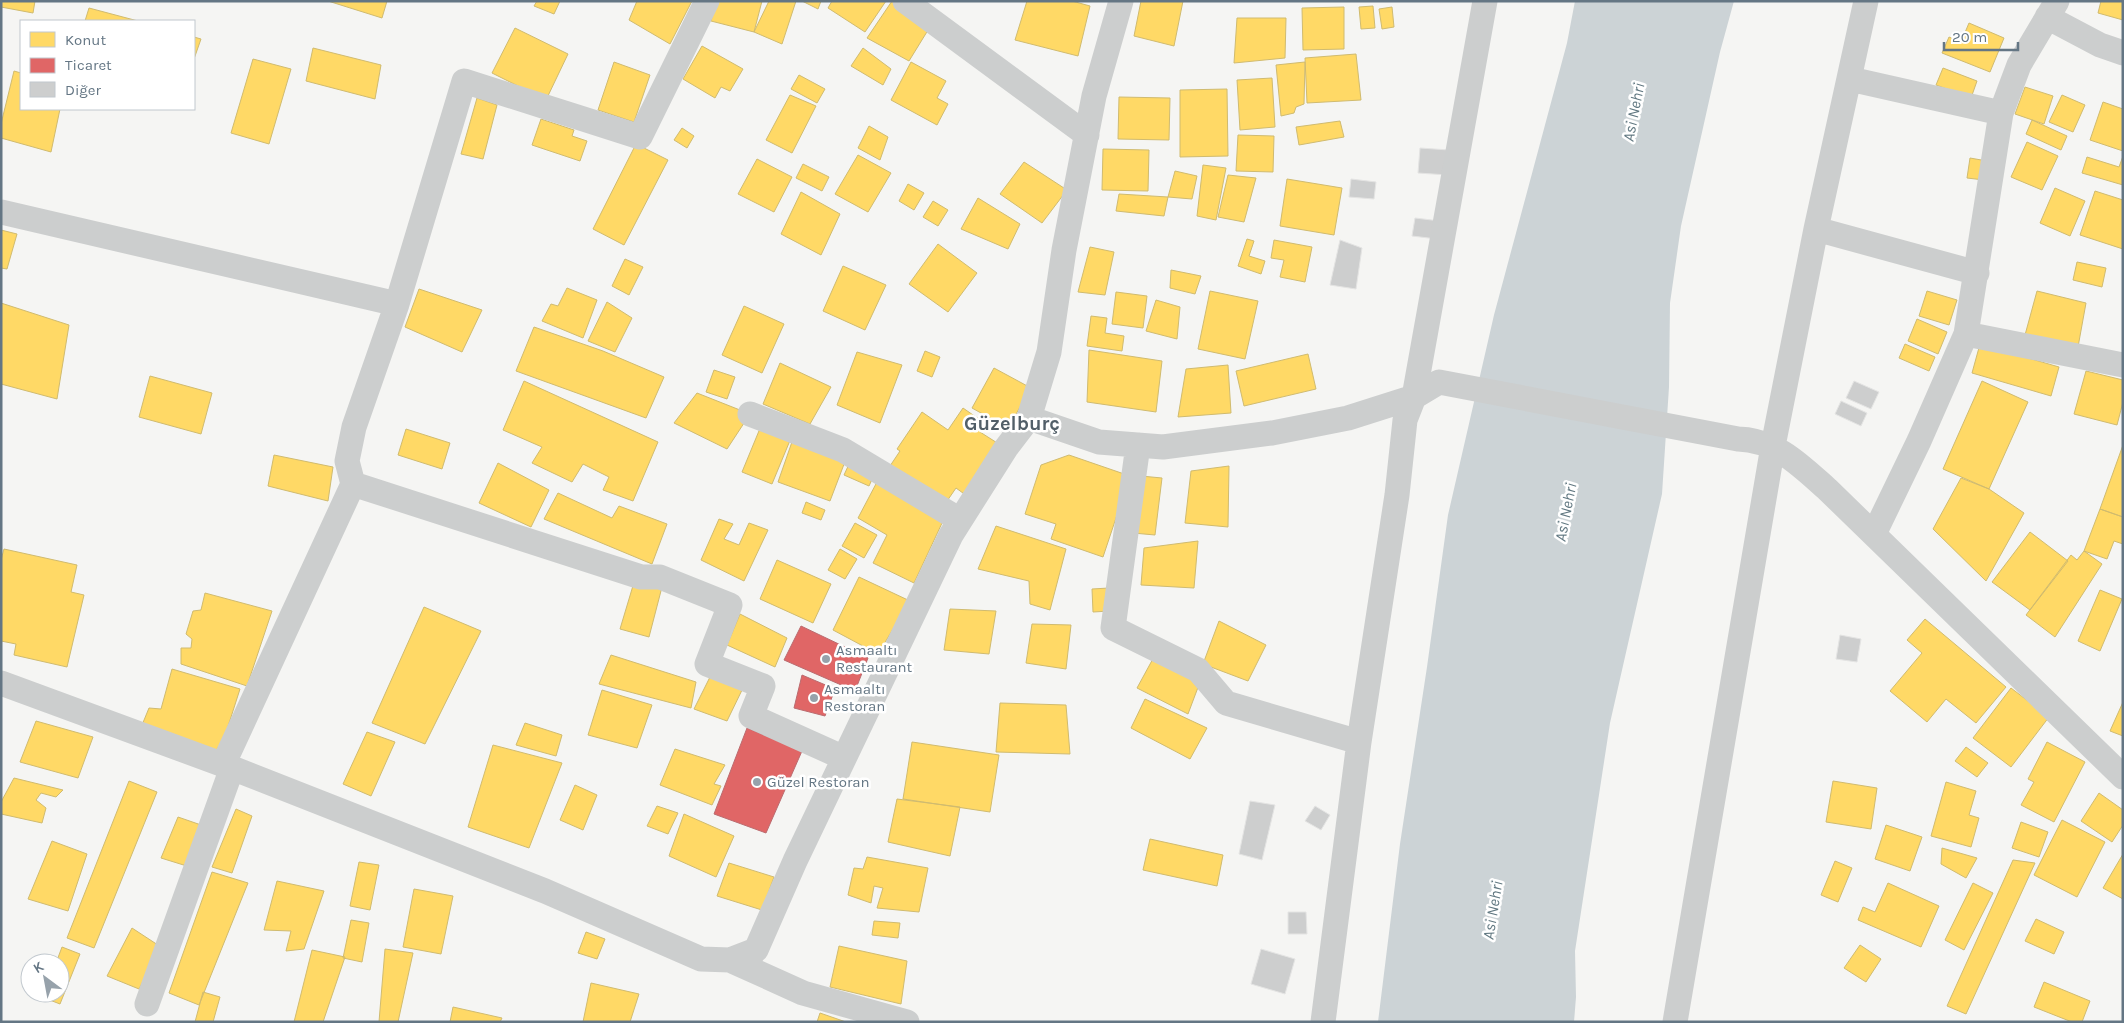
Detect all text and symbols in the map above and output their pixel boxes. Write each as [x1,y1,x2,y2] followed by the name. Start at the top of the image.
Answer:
[20,20,195,110] legend
[1944,20,2018,52] scale bar
[1952,28,1987,46] text: 20 m
[65,31,106,49] text: Konut
[65,56,112,74] text: Ticaret
[65,81,102,99] text: Diğer
[1619,81,1648,143] water label: Asi Nehri
[964,412,1060,435] district label: Güzelburç
[1551,481,1580,543] water label: Asi Nehri
[836,641,912,676] place label: Asmaaltı Restaurant
[820,653,832,665] marker: Asmaaltı Restaurant
[824,680,885,715] place label: Asmaaltı Restoran
[808,692,820,704] marker: Asmaaltı Restoran
[767,773,870,791] place label: Güzel Restoran
[751,776,763,788] marker: Güzel Restoran
[1478,879,1507,941] water label: Asi Nehri
[20,953,70,1003] north arrow
[30,957,47,977] text: K

